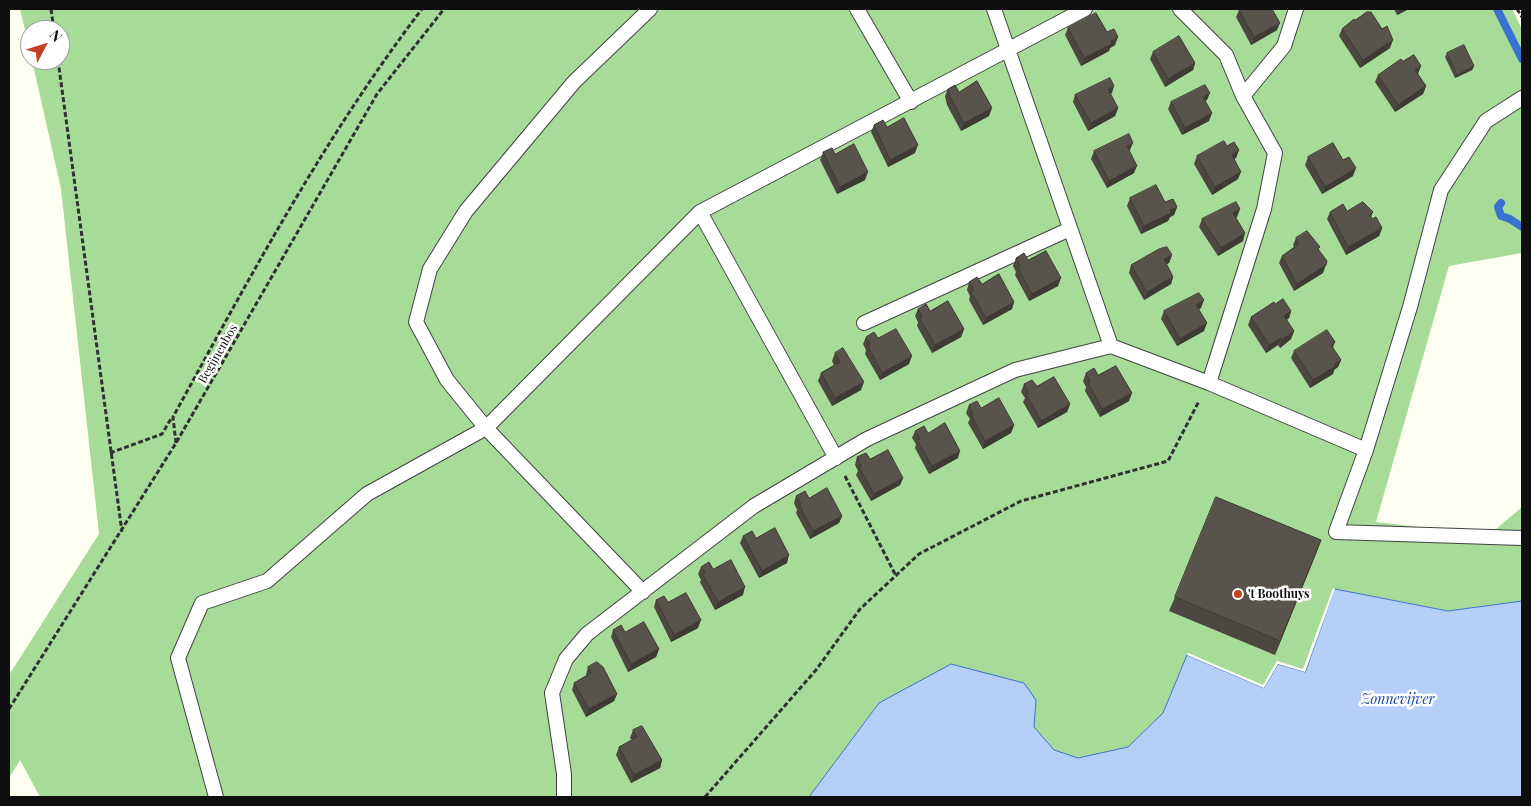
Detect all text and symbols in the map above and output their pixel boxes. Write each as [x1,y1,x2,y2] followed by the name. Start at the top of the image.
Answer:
[20,20,70,70] north arrow
[46,26,67,46] text: N
[195,322,241,386] street label: Begijnenbos
[1248,587,1310,601] place label: 't Boothuys
[1232,588,1244,600] marker: 't Boothuys
[1361,692,1435,708] water label: Zonnevijver

